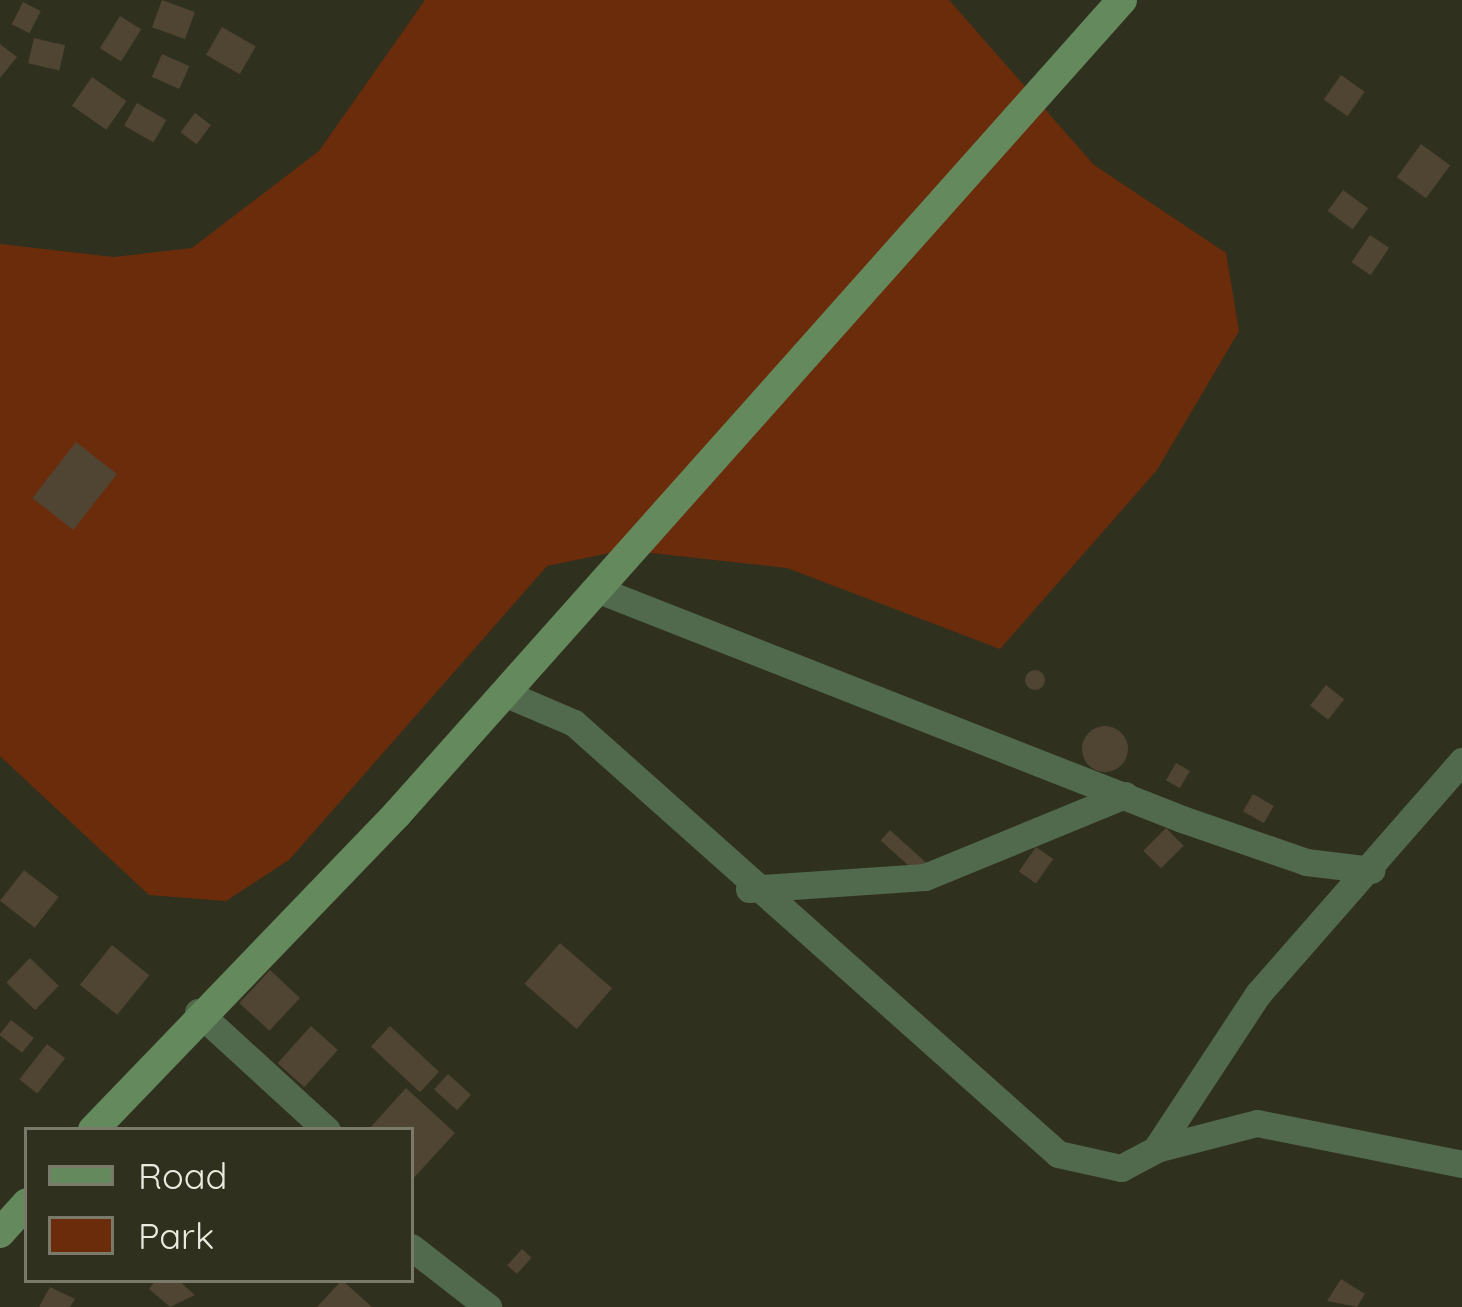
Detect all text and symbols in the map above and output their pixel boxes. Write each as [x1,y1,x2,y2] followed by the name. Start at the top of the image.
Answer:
[24,1127,414,1283] legend
[138,1153,227,1198] text: Road
[138,1213,214,1258] text: Park

